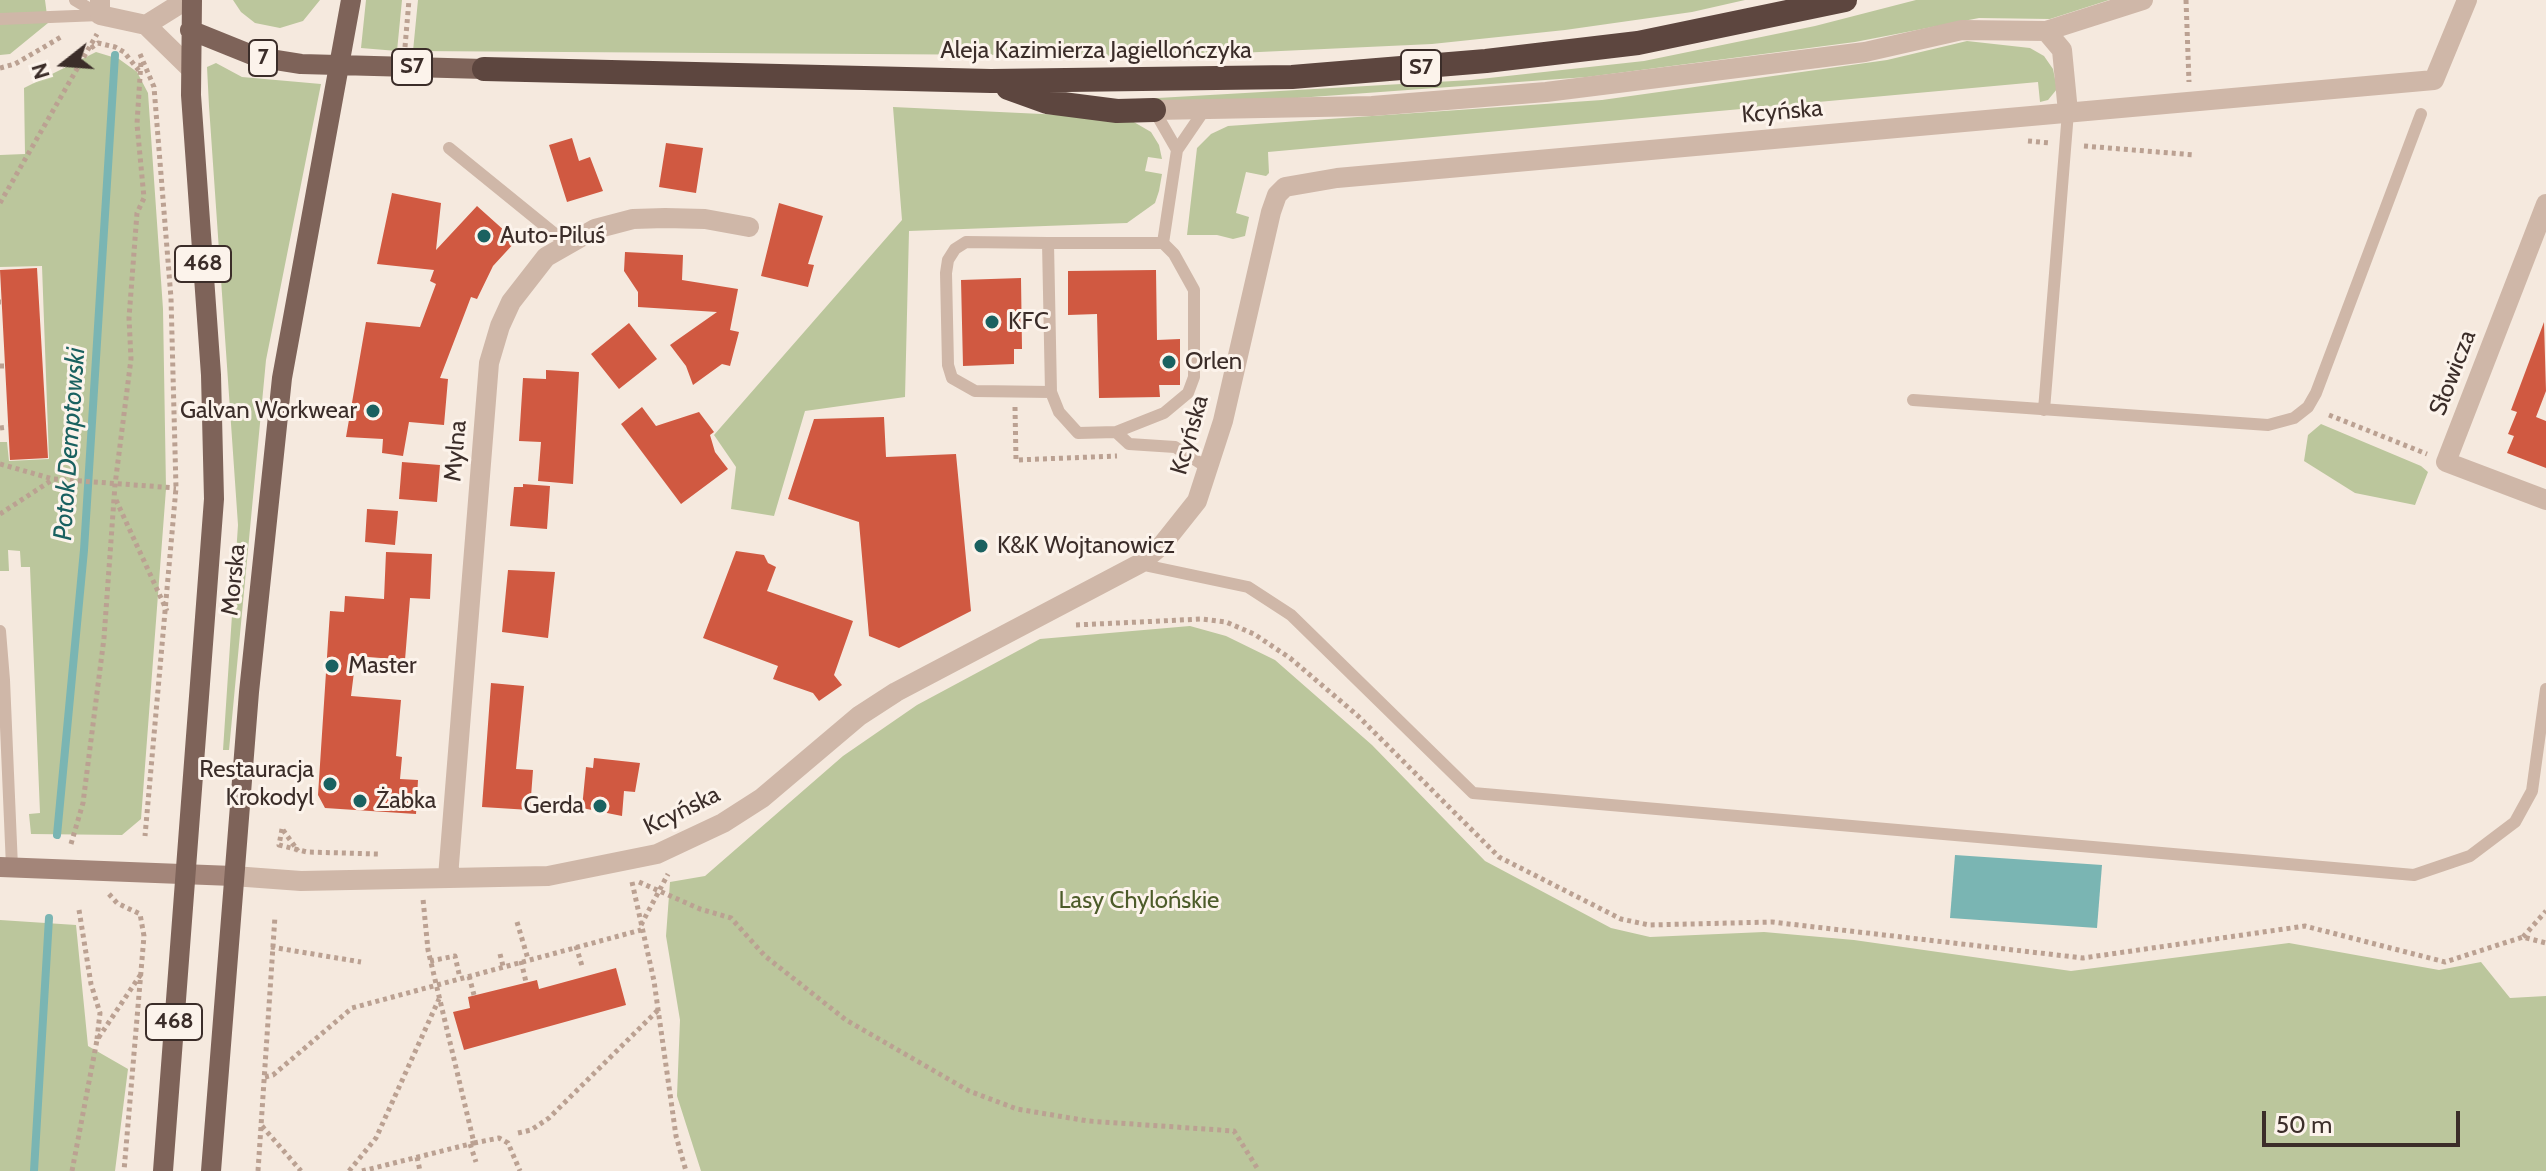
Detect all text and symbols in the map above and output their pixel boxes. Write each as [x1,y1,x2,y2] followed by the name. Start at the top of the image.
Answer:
[24,24,104,104] north arrow
[940,37,1252,65] street label: Aleja Kazimierza Jagiellończyka
[249,40,277,76] road number: 7
[392,49,432,85] road number: S7
[1401,50,1441,86] road number: S7
[25,60,56,83] text: N
[1740,94,1824,130] street label: Kcyńska
[500,222,605,250] place label: Auto-Piluś
[475,227,493,245] marker: Auto-Piluś
[175,246,231,282] road number: 468
[1008,308,1049,336] place label: KFC
[983,313,1001,331] marker: KFC
[2424,326,2482,420] street label: Słowicza
[48,346,92,542] water label: Potok Demptowski
[1185,348,1242,376] place label: Orlen
[1160,353,1178,371] marker: Orlen
[1165,392,1215,478] street label: Kcyńska
[180,397,357,425] place label: Galvan Workwear
[364,402,382,420] marker: Galvan Workwear
[439,419,473,483] street label: Mylna
[997,532,1175,560] place label: K&K Wojtanowicz
[972,537,990,555] marker: K&K Wojtanowicz
[216,543,252,617] street label: Morska
[348,652,417,680] place label: Master
[323,657,341,675] marker: Master
[199,756,314,812] place label: Restauracja Krokodyl
[321,775,339,793] marker: Restauracja Krokodyl
[639,780,725,842] street label: Kcyńska
[376,787,436,815] place label: Żabka
[351,792,369,810] marker: Żabka
[524,792,584,820] place label: Gerda
[591,797,609,815] marker: Gerda
[1059,887,1219,915] park label: Lasy Chylońskie
[146,1004,202,1040] road number: 468
[2266,1095,2464,1145] scale bar
[2276,1110,2332,1139] text: 50 m

